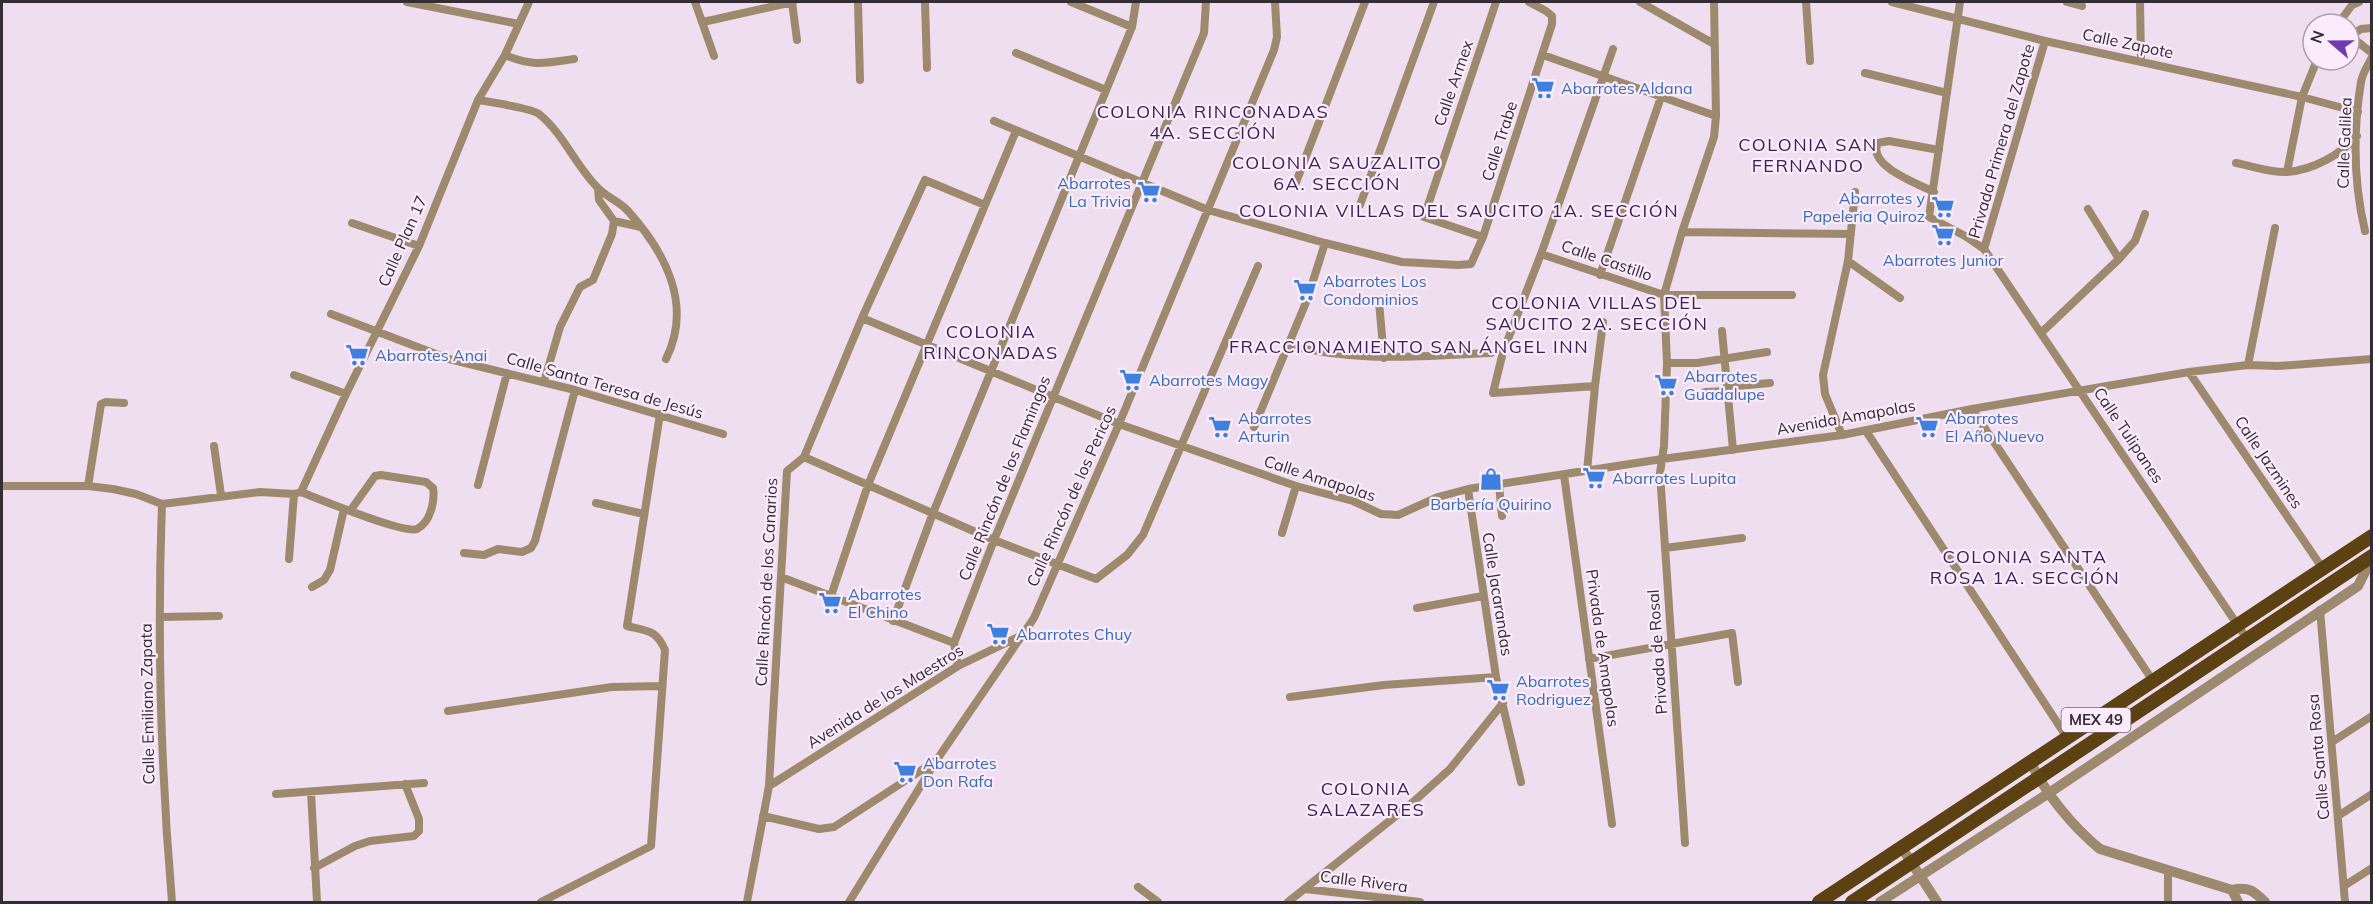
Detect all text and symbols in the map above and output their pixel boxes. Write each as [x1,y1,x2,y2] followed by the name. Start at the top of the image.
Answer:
[2301,12,2361,72] north arrow
[2081,24,2175,62] street label: Calle Zapote
[2305,28,2328,46] text: N
[1429,37,1477,129] street label: Calle Armex
[1964,41,2038,241] street label: Privada Primera del Zapote
[1530,75,1556,101] supermarket icon: Abarrotes Aldana
[1561,78,1693,98] place label: Abarrotes Aldana
[2332,97,2356,189] street label: Calle Galilea
[1477,99,1521,183] street label: Calle Trabe
[1097,100,1329,144] district label: COLONIA RINCONADAS 4A. SECCIÓN
[1738,133,1878,177] district label: COLONIA SAN FERNANDO
[1232,151,1442,195] district label: COLONIA SAUZALITO 6A. SECCIÓN
[1057,173,1131,211] place label: Abarrotes La Trivia
[1136,179,1162,205] supermarket icon: Abarrotes La Trivia
[1803,188,1925,226] place label: Abarrotes y Papeleria Quiroz
[373,192,431,290] street label: Calle Plan 17
[1930,194,1956,220] supermarket icon: Abarrotes y Papeleria Quiroz
[1239,199,1679,222] district label: COLONIA VILLAS DEL SAUCITO 1A. SECCIÓN
[1930,222,1956,248] supermarket icon: Abarrotes Junior
[1559,235,1655,285] street label: Calle Castillo
[1883,250,2003,270] place label: Abarrotes Junior
[1323,271,1427,309] place label: Abarrotes Los Condominios
[1292,277,1318,303] supermarket icon: Abarrotes Los Condominios
[1486,291,1708,335] district label: COLONIA VILLAS DEL SAUCITO 2A. SECCIÓN
[923,320,1059,364] district label: COLONIA RINCONADAS
[1229,335,1589,358] district label: FRACCIONAMIENTO SAN ÁNGEL INN
[344,342,370,368] supermarket icon: Abarrotes Anai
[375,345,487,365] place label: Abarrotes Anai
[504,347,706,423] street label: Calle Santa Teresa de Jesús
[1684,366,1765,404] place label: Abarrotes Guadalupe
[1118,367,1144,393] supermarket icon: Abarrotes Magy
[1149,370,1269,390] place label: Abarrotes Magy
[954,372,1054,583] street label: Calle Rincón de los Flamingos
[1653,372,1679,398] supermarket icon: Abarrotes Guadalupe
[2090,383,2168,487] street label: Calle Tulipanes
[1775,395,1917,439] street label: Avenida Amapolas
[1022,402,1120,590] street label: Calle Rincón de los Pericos
[1238,408,1312,446] place label: Abarrotes Arturin
[1945,408,2044,446] place label: Abarrotes El Año Nuevo
[2231,412,2307,512] street label: Calle Jazmines
[1207,414,1233,440] supermarket icon: Abarrotes Arturin
[1914,414,1940,440] supermarket icon: Abarrotes El Año Nuevo
[1262,451,1378,505] street label: Calle Amapolas
[1581,465,1607,491] supermarket icon: Abarrotes Lupita
[1478,466,1504,492] shop icon: Barbería Quirino
[1612,468,1736,488] place label: Abarrotes Lupita
[751,477,781,687] street label: Calle Rincón de los Canarios
[1430,494,1552,514] place label: Barbería Quirino
[1478,531,1518,657] street label: Calle Jacarandas
[1930,545,2120,589] district label: COLONIA SANTA ROSA 1A. SECCIÓN
[1582,568,1624,728] street label: Privada de Amapolas
[848,584,922,622] place label: Abarrotes El Chino
[1643,589,1671,715] street label: Privada de Rosal
[817,590,843,616] supermarket icon: Abarrotes El Chino
[985,621,1011,647] supermarket icon: Abarrotes Chuy
[136,623,158,785] street label: Calle Emiliano Zapata
[1016,624,1132,644] place label: Abarrotes Chuy
[803,640,967,752] street label: Avenida de los Maestros
[1516,671,1591,709] place label: Abarrotes Rodriguez
[1485,677,1511,703] supermarket icon: Abarrotes Rodriguez
[2303,693,2333,821] street label: Calle Santa Rosa
[2062,708,2130,732] road number: MEX 49
[923,753,997,791] place label: Abarrotes Don Rafa
[892,759,918,785] supermarket icon: Abarrotes Don Rafa
[1307,777,1425,821] district label: COLONIA SALAZARES
[1319,866,1409,896] street label: Calle Rivera

